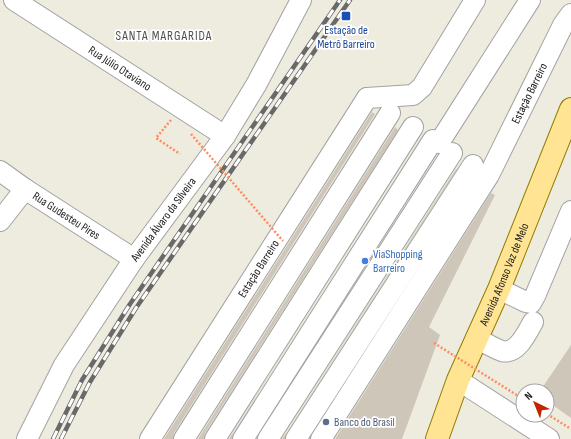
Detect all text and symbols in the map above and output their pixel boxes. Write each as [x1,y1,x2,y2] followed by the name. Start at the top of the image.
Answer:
[340,10,352,22] marker: Estação de Metrô Barreiro
[317,23,375,52] place label: Estação de Metrô Barreiro
[116,28,212,44] district label: SANTA MARGARIDA
[86,42,154,94] street label: Rua Júlio Otaviano
[508,61,551,126] street label: Estação Barreiro
[127,174,200,265] street label: Avenida Álvaro da Silveira
[30,188,103,243] street label: Rua Gudesteu Pires
[476,221,532,329] street label: Avenida Afonso Vaz de Melo
[234,237,282,300] street label: Estação Barreiro
[373,247,423,276] place label: ViaShopping Barreiro
[360,256,370,266] marker: ViaShopping Barreiro
[515,383,555,423] north arrow
[522,389,535,403] text: N
[334,415,395,430] place label: Banco do Brasil
[321,417,331,427] marker: Banco do Brasil

